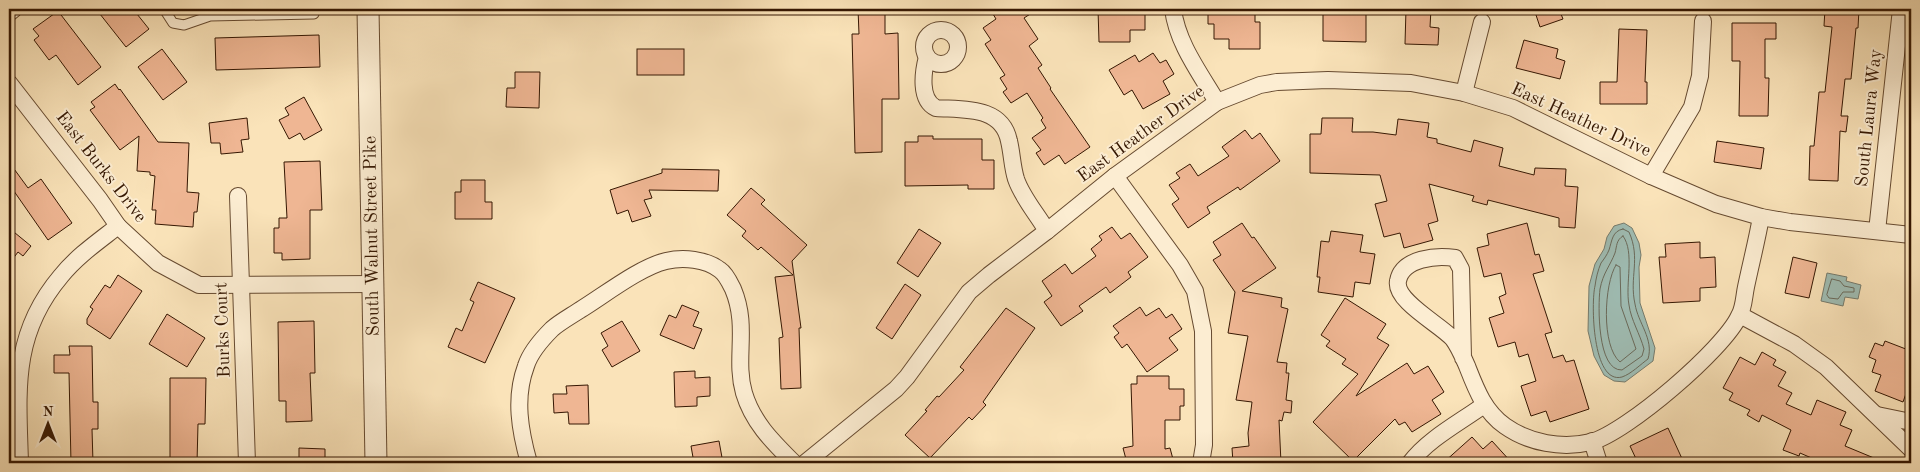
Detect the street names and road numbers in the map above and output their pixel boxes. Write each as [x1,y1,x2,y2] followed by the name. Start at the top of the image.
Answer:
[1853,48,1885,188] street label: South Laura Way
[1508,80,1654,160] street label: East Heather Drive
[1074,82,1208,186] street label: East Heather Drive
[52,108,150,226] street label: East Burks Drive
[361,136,383,336] street label: South Walnut Street Pike
[212,282,234,378] street label: Burks Court

